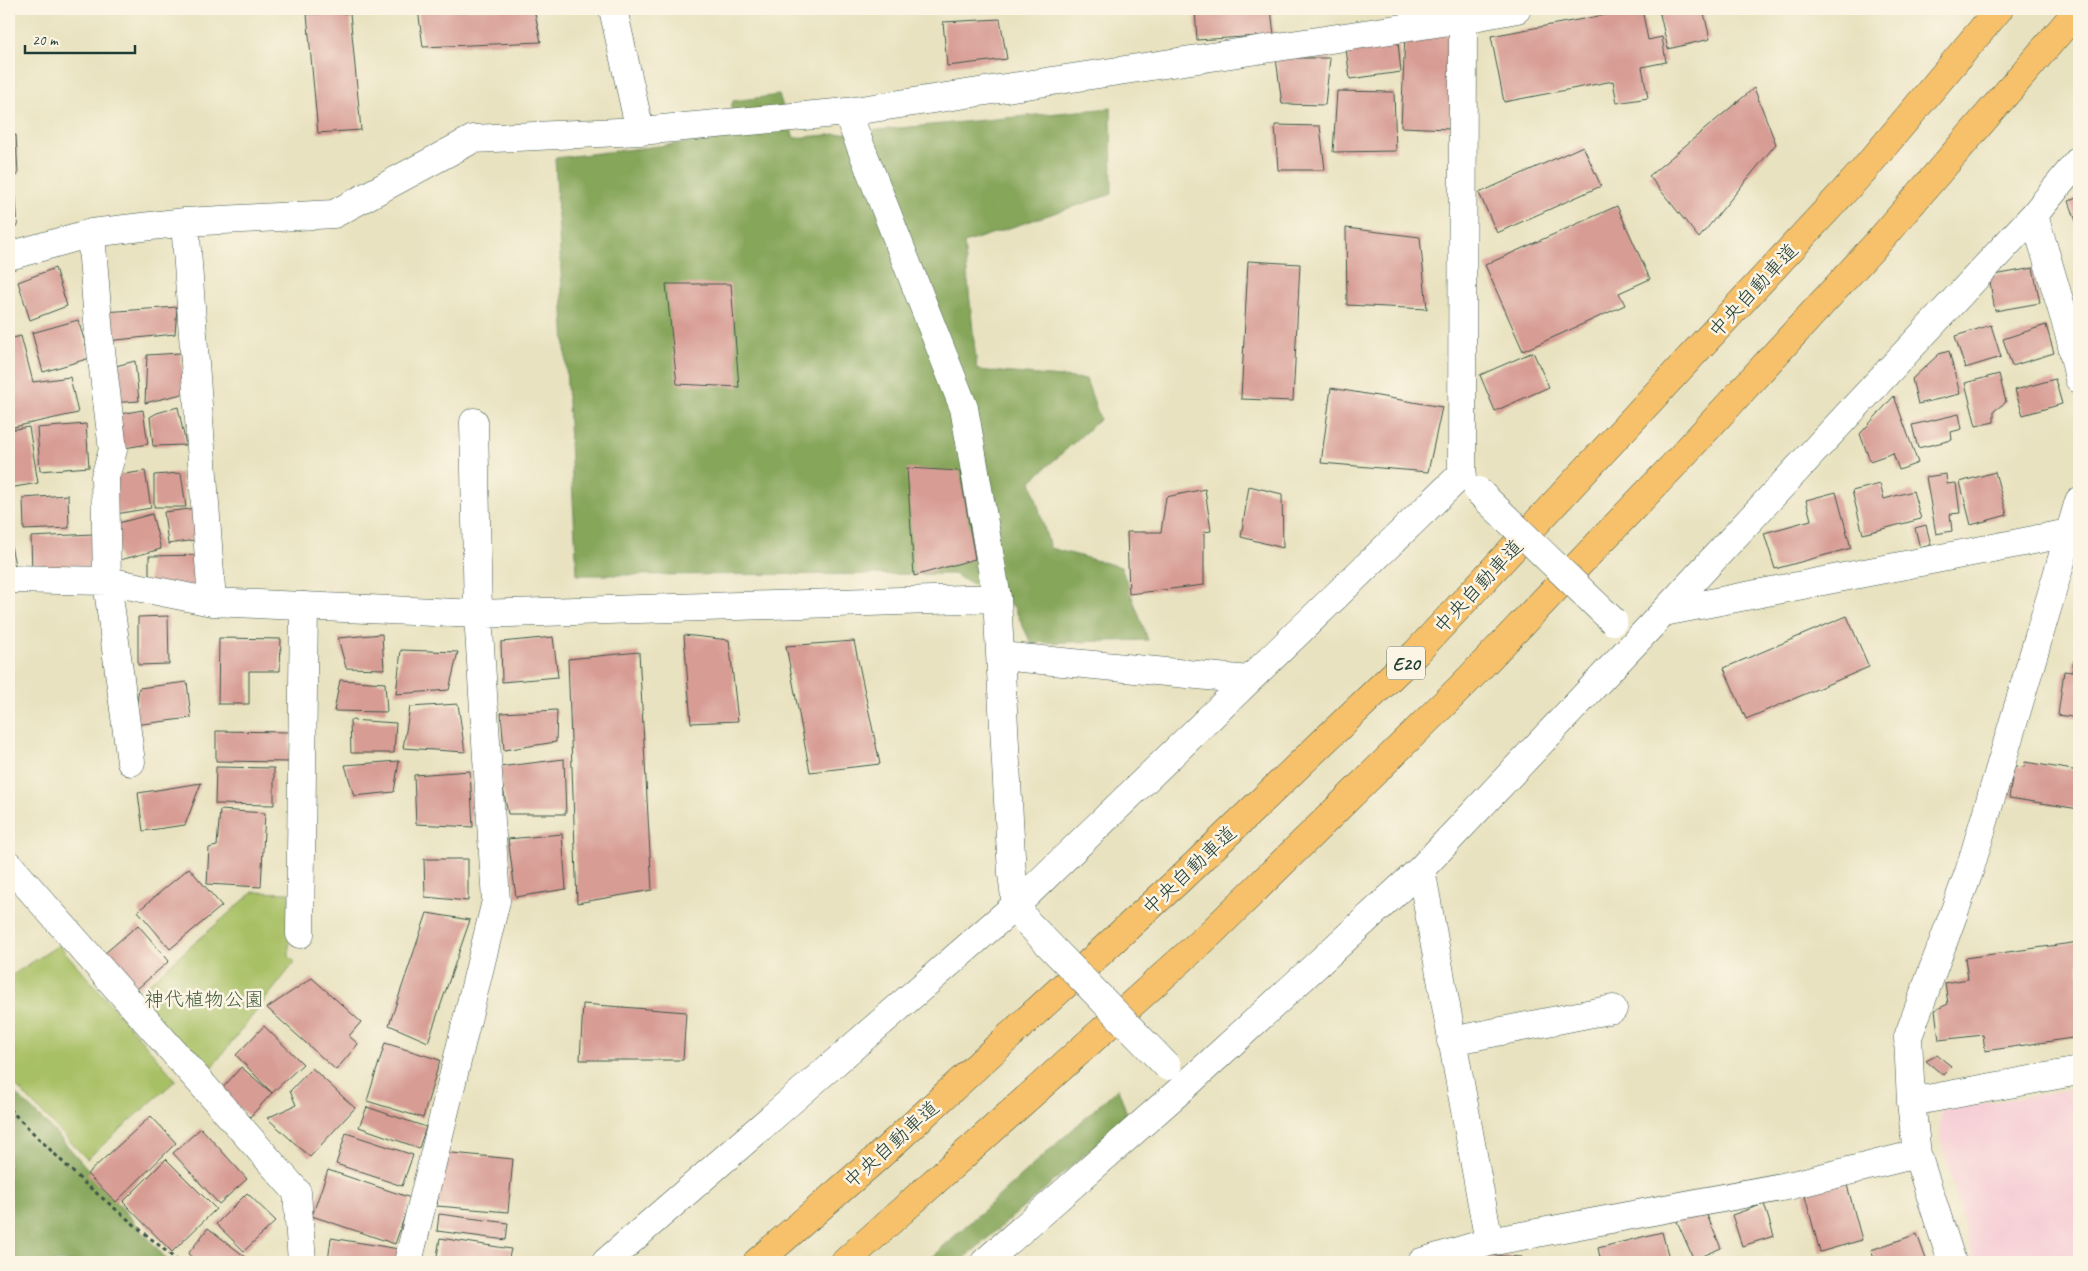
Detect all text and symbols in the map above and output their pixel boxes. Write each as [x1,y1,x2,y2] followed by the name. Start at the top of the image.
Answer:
[25,22,135,54] scale bar
[32,31,59,50] text: 20 m
[1703,238,1803,343] street label: 中央自動車道
[1428,534,1528,639] street label: 中央自動車道
[1387,646,1425,680] road number: E20
[1137,820,1242,920] street label: 中央自動車道
[144,987,264,1012] park label: 神代植物公園
[838,1095,944,1194] street label: 中央自動車道

